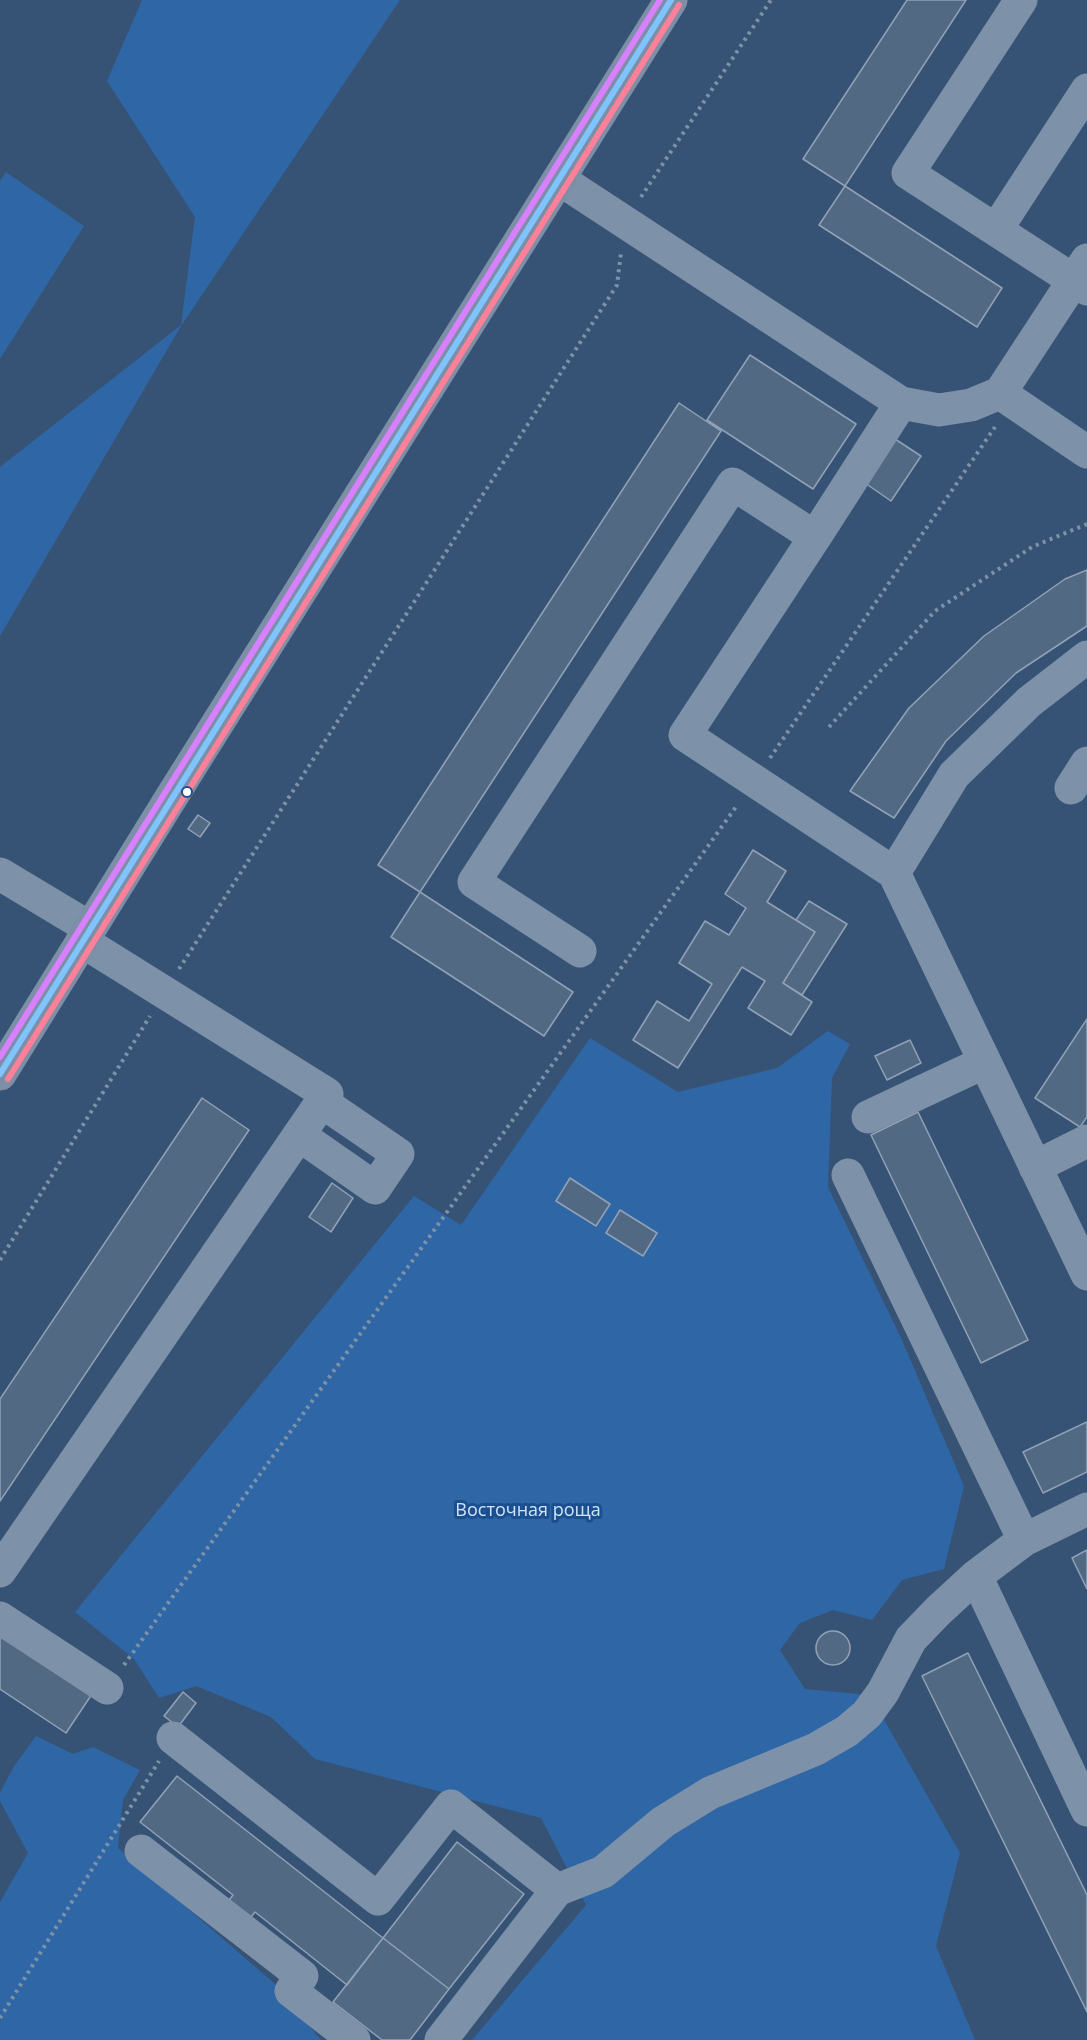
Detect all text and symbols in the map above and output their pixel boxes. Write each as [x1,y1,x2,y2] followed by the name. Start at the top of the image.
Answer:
[181,786,193,798] unlabelled marker
[455,1500,601,1522] park label: Восточная роща

